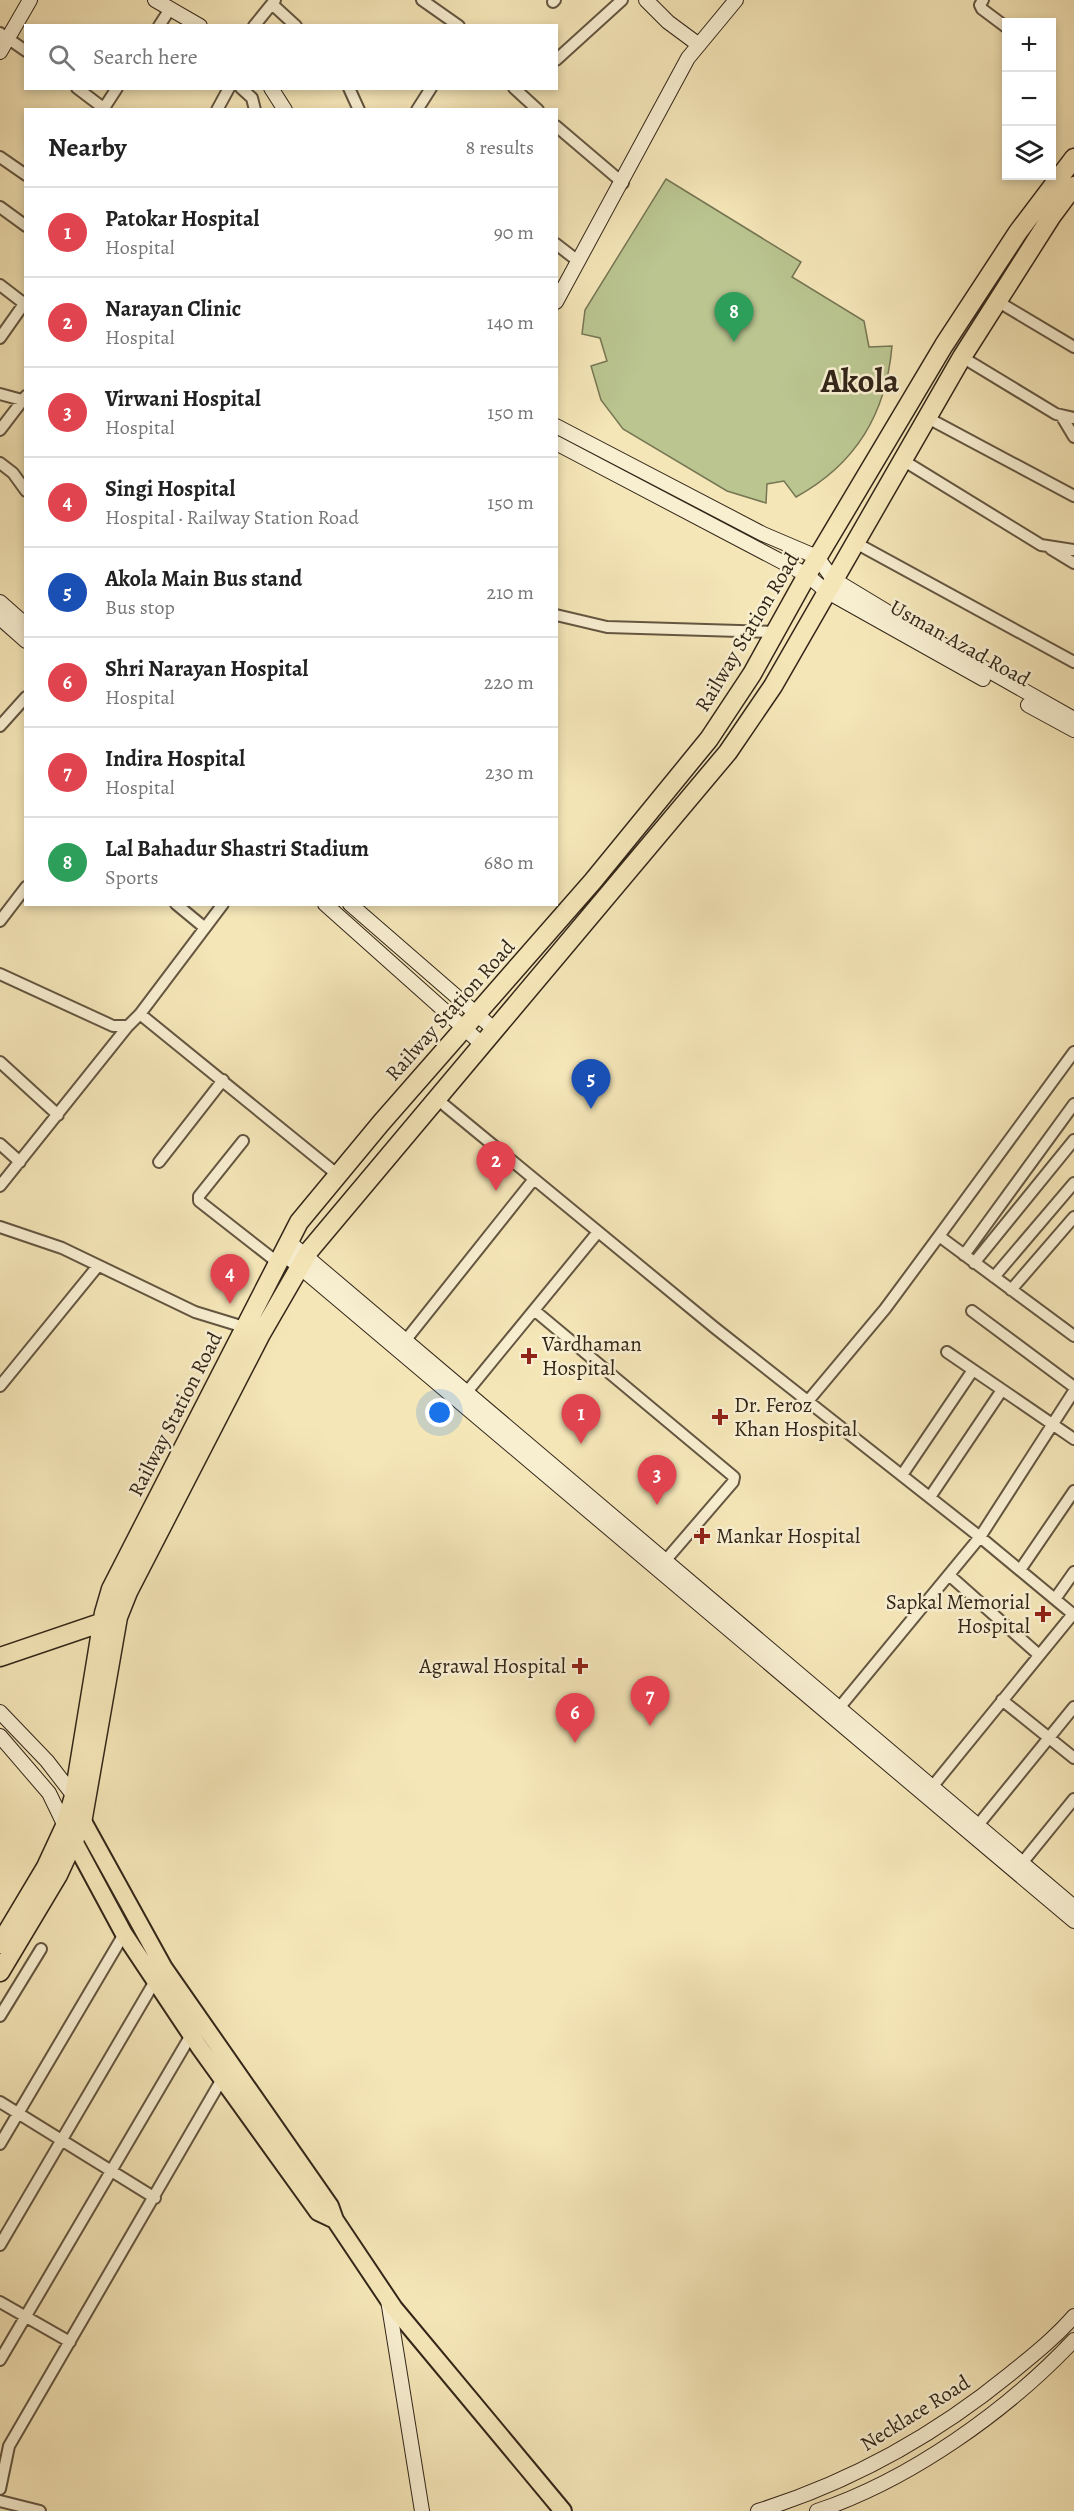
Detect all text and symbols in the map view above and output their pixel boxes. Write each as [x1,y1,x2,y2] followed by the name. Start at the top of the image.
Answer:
[1002,18,1056,180] map controls
[1002,18,1056,72] button: +
[24,24,558,90] search box
[45,41,78,74] icon: search
[93,42,198,72] text: Search here
[1002,72,1056,126] button: −
[1002,126,1056,180] button: layers
[48,130,127,165] text: Nearby
[466,134,534,161] text: 8 results
[105,204,259,234] text: Patokar Hospital
[64,219,71,246] text: 1
[494,219,534,246] text: 90 m
[105,234,175,261] text: Hospital
[714,292,754,342] pin: 8
[105,294,241,324] text: Narayan Clinic
[63,309,72,336] text: 2
[487,309,534,336] text: 140 m
[105,324,175,351] text: Hospital
[820,358,899,403] district label: Akola
[105,384,261,414] text: Virwani Hospital
[63,399,72,426] text: 3
[487,399,534,426] text: 150 m
[105,414,175,441] text: Hospital
[105,474,235,504] text: Singi Hospital
[63,489,72,516] text: 4
[487,489,534,516] text: 150 m
[105,504,359,531] text: Hospital · Railway Station Road
[688,547,806,717] street label: Railway Station Road
[105,564,302,594] text: Akola Main Bus stand
[63,579,72,606] text: 5
[486,579,534,606] text: 210 m
[885,593,1036,694] street label: Usman Azad Road
[105,594,175,621] text: Bus stop
[105,654,308,684] text: Shri Narayan Hospital
[63,669,72,696] text: 6
[484,669,534,696] text: 220 m
[105,684,175,711] text: Hospital
[105,744,245,774] text: Indira Hospital
[63,759,72,786] text: 7
[485,759,534,786] text: 230 m
[105,774,175,801] text: Hospital
[105,834,369,864] text: Lal Bahadur Shastri Stadium
[63,849,72,876] text: 8
[484,849,534,876] text: 680 m
[105,864,158,891] text: Sports
[379,933,521,1087] street label: Railway Station Road
[572,1060,610,1109] pin: 5
[476,1142,516,1191] pin: 2
[210,1254,250,1304] pin: 4
[121,1326,229,1501] street label: Railway Station Road
[541,1330,642,1382] place label: Vardhaman Hospital
[520,1347,538,1365] marker: Vardhaman Hospital
[734,1391,857,1443] place label: Dr. Feroz Khan Hospital
[562,1394,600,1444] pin: 1
[425,1398,454,1427] your location
[711,1408,729,1426] marker: Dr. Feroz Khan Hospital
[638,1456,676,1505] pin: 3
[716,1522,860,1550] place label: Mankar Hospital
[693,1527,711,1545] marker: Mankar Hospital
[886,1588,1030,1640] place label: Sapkal Memorial Hospital
[1034,1605,1052,1623] marker: Sapkal Memorial Hospital
[418,1652,566,1680] place label: Agrawal Hospital
[571,1657,589,1675] marker: Agrawal Hospital
[630,1676,670,1726] pin: 7
[556,1694,594,1743] pin: 6
[855,2368,976,2458] street label: Necklace Road

